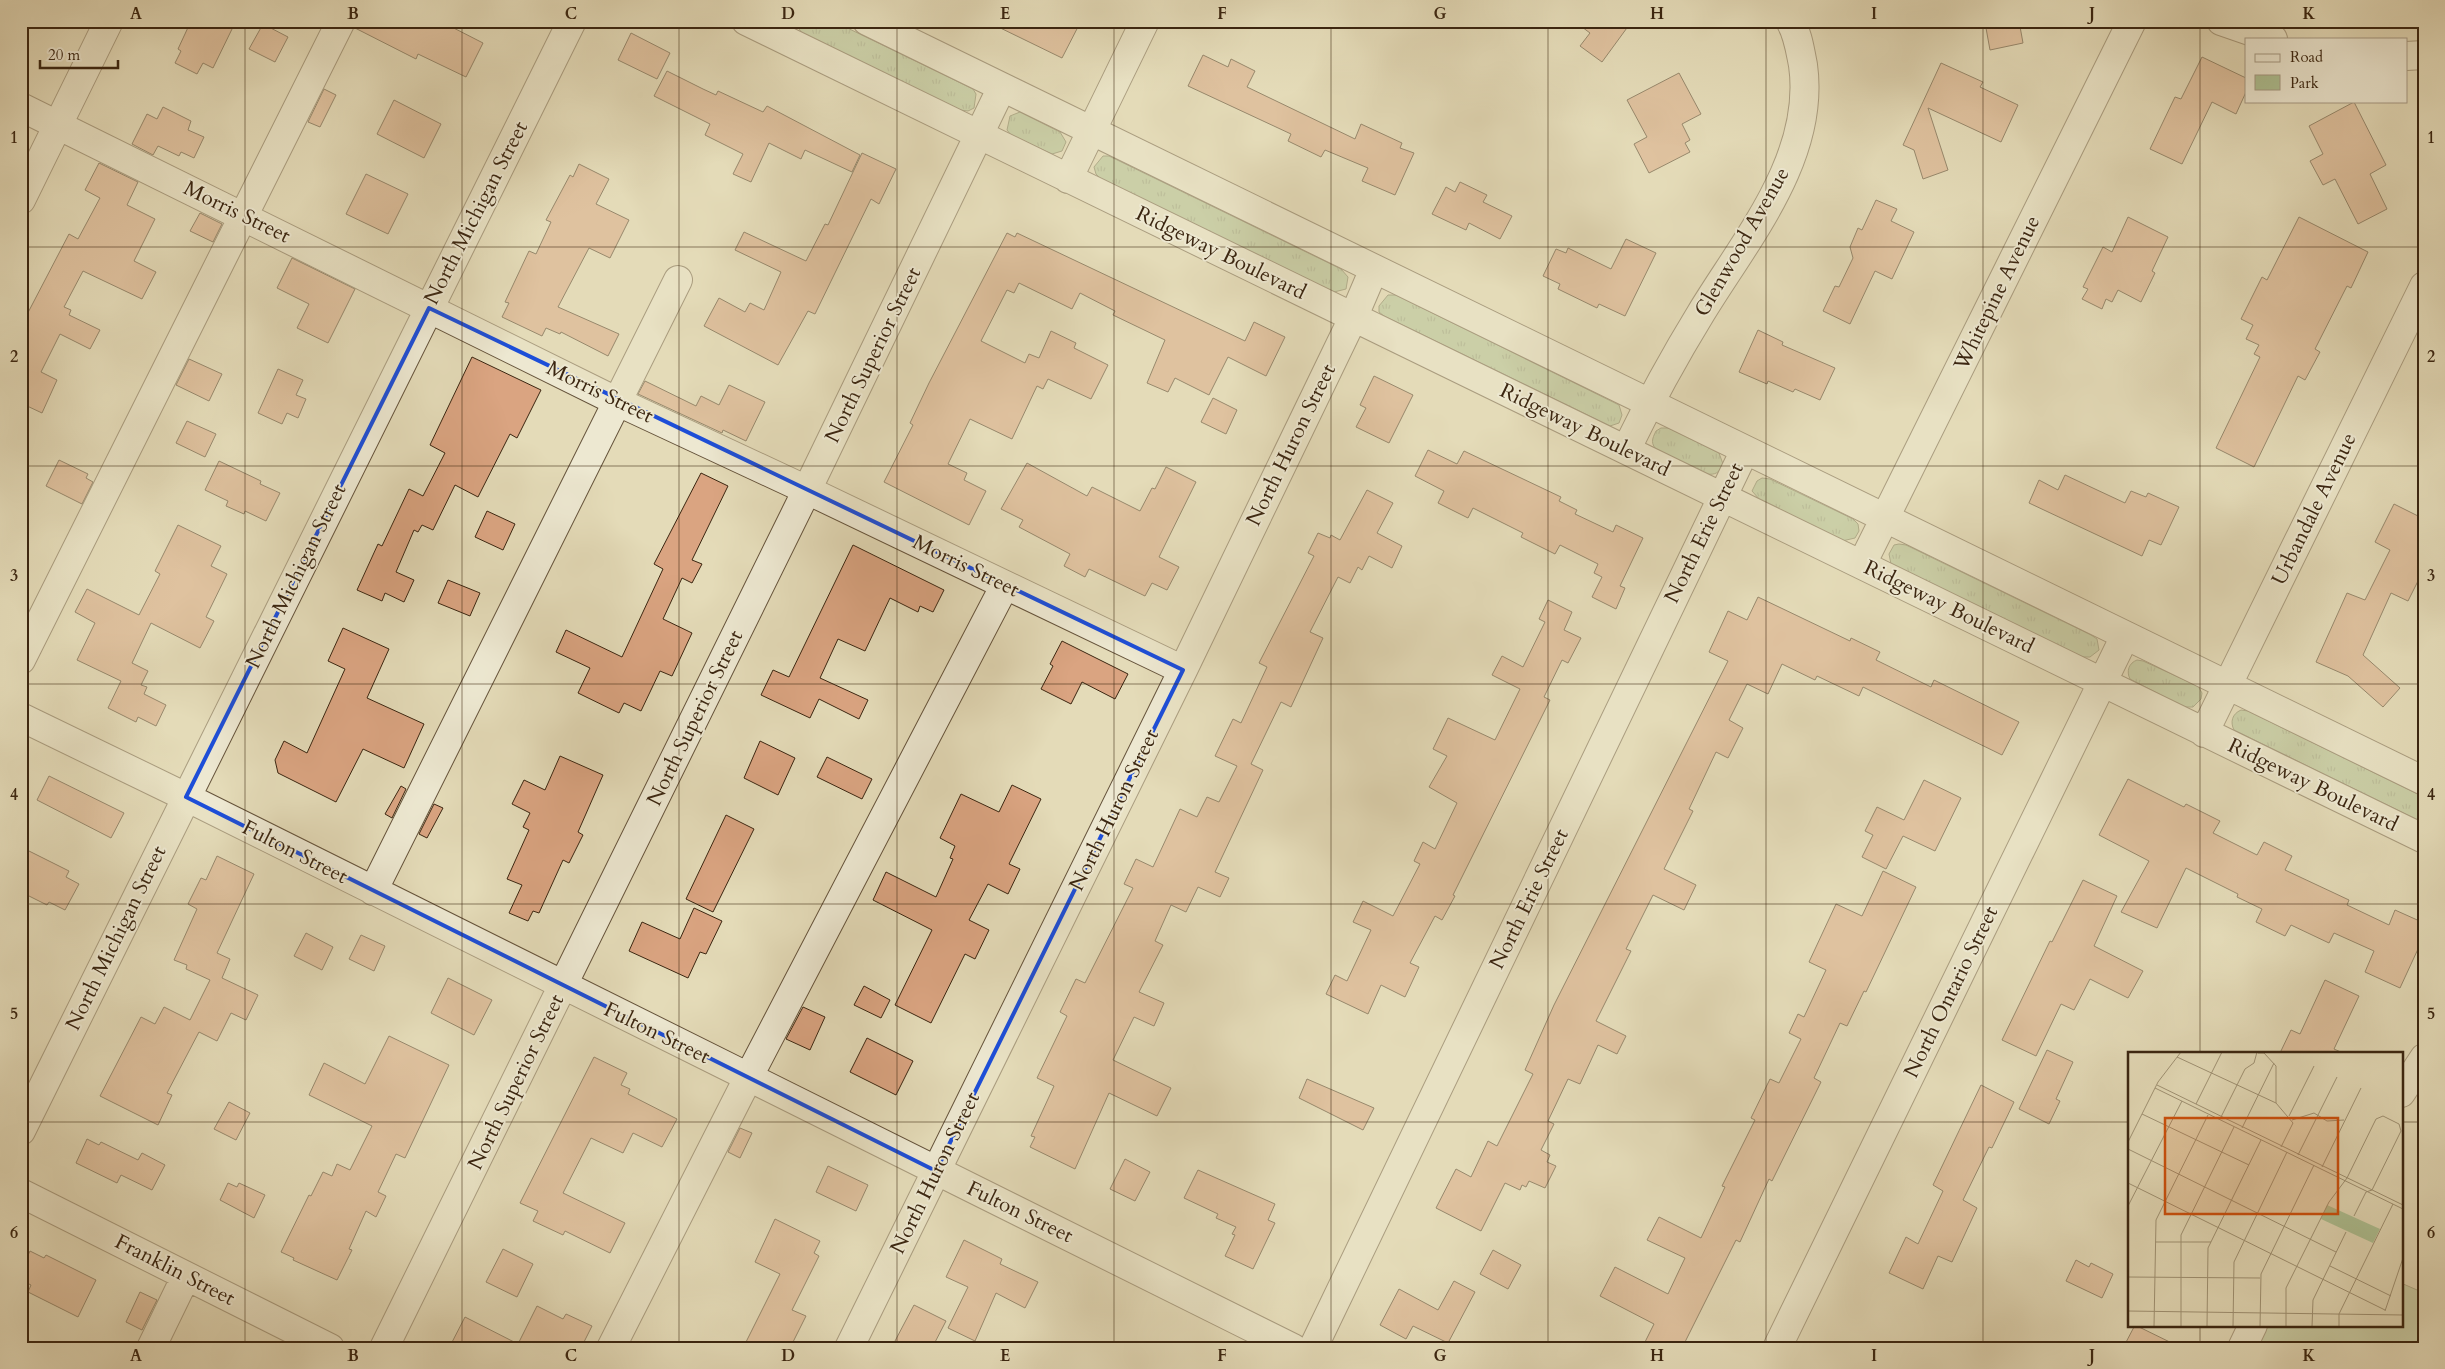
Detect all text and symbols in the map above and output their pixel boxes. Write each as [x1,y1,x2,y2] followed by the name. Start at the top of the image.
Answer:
[130,3,142,25] text: A
[347,3,359,25] text: B
[565,3,577,25] text: C
[781,3,795,25] text: D
[1000,3,1010,25] text: E
[1217,3,1227,25] text: F
[1433,3,1447,25] text: G
[1650,3,1664,25] text: H
[1871,3,1877,25] text: I
[2087,3,2095,25] text: J
[2303,3,2316,25] text: K
[40,38,118,70] scale bar
[2245,38,2408,102] legend
[48,45,80,65] text: 20 m
[2290,47,2323,67] text: Road
[2290,73,2319,93] text: Park
[417,116,535,310] street label: North Michigan Street
[10,127,18,149] text: 1
[2427,127,2435,149] text: 1
[1687,162,1797,322] street label: Glenwood Avenue
[179,174,296,251] street label: Morris Street
[1131,199,1311,307] street label: Ridgeway Boulevard
[1946,211,2047,376] street label: Whitepine Avenue
[818,262,928,448] street label: North Superior Street
[10,346,18,368] text: 2
[2427,346,2435,368] text: 2
[542,354,659,431] street label: Morris Street
[1239,359,1343,531] street label: North Huron Street
[1495,376,1675,484] street label: Ridgeway Boulevard
[2265,428,2363,590] street label: Urbandale Avenue
[1657,458,1751,608] street label: North Erie Street
[239,478,354,673] street label: North Michigan Street
[908,528,1025,605] street label: Morris Street
[1859,553,2039,661] street label: Ridgeway Boulevard
[10,565,18,587] text: 3
[2427,565,2435,587] text: 3
[640,625,750,811] street label: North Superior Street
[1062,724,1166,896] street label: North Huron Street
[2223,731,2403,839] street label: Ridgeway Boulevard
[10,784,18,806] text: 4
[2427,784,2435,806] text: 4
[237,813,353,891] street label: Fulton Street
[1482,824,1576,974] street label: North Erie Street
[59,840,174,1035] street label: North Michigan Street
[1897,901,2005,1083] street label: North Ontario Street
[461,989,571,1175] street label: North Superior Street
[599,995,715,1071] street label: Fulton Street
[10,1003,18,1025] text: 5
[2427,1003,2435,1025] text: 5
[2128,1052,2402,1326] inset map
[883,1087,987,1259] street label: North Huron Street
[962,1174,1078,1250] street label: Fulton Street
[10,1222,18,1244] text: 6
[2427,1222,2435,1244] text: 6
[110,1227,240,1313] street label: Franklin Street
[130,1345,142,1367] text: A
[347,1345,359,1367] text: B
[565,1345,577,1367] text: C
[781,1345,795,1367] text: D
[1000,1345,1010,1367] text: E
[1217,1345,1227,1367] text: F
[1433,1345,1447,1367] text: G
[1650,1345,1664,1367] text: H
[1871,1345,1877,1367] text: I
[2087,1345,2095,1367] text: J
[2303,1345,2316,1367] text: K

